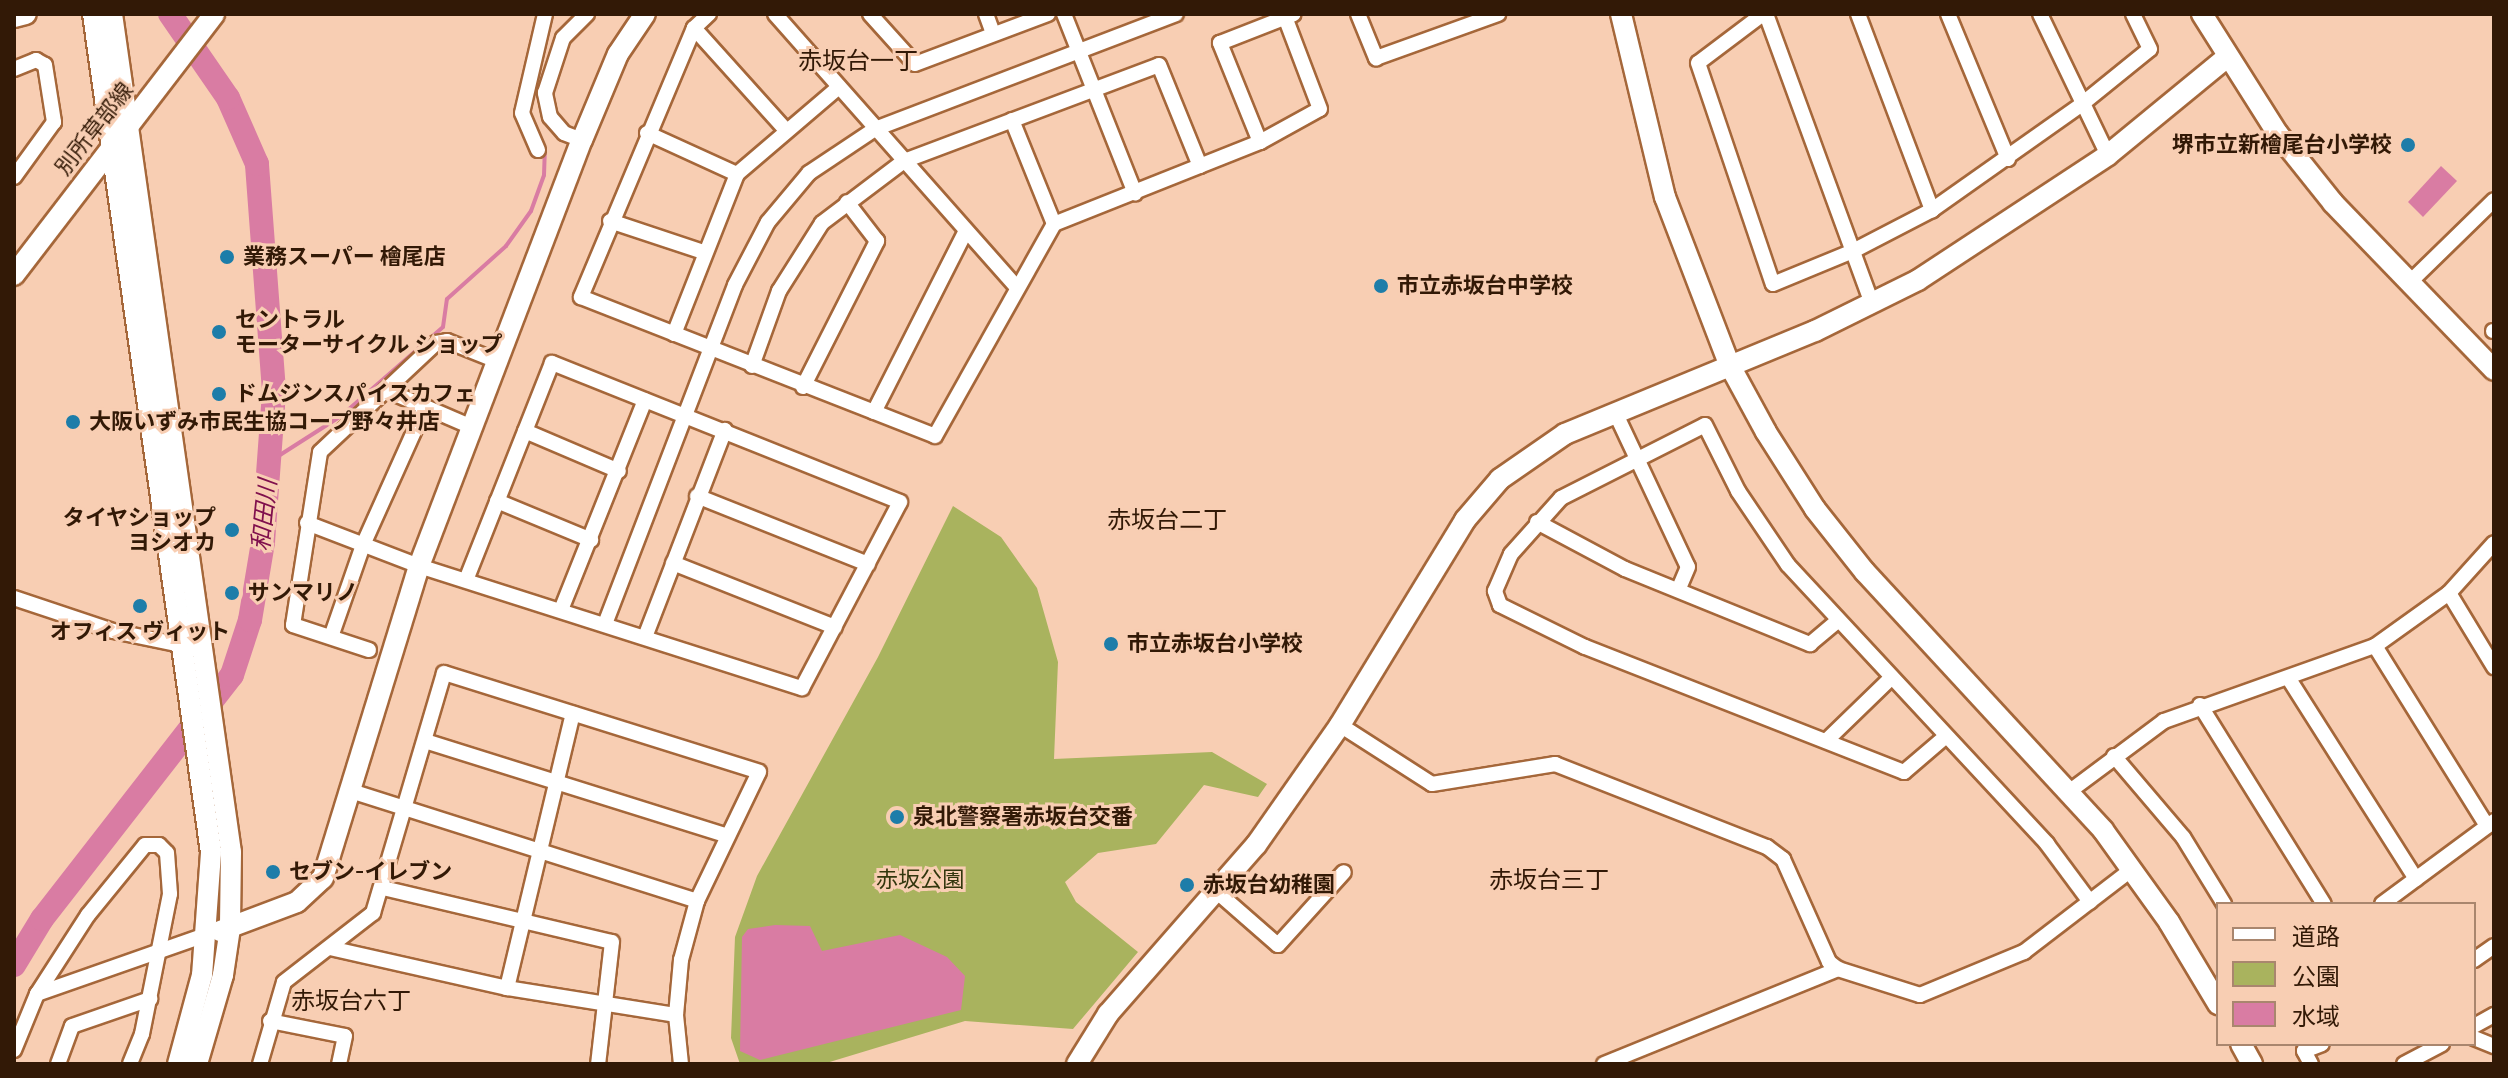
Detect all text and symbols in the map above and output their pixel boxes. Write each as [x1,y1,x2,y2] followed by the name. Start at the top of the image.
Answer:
[798,47,918,75] district label: 赤坂台一丁
[50,78,138,180] street label: 別所草部線
[2172,132,2392,158] place label: 堺市立新檜尾台小学校
[2399,136,2417,154] marker: 堺市立新檜尾台小学校
[243,244,446,270] place label: 業務スーパー 檜尾店
[218,248,236,266] marker: 業務スーパー 檜尾店
[1397,273,1573,299] place label: 市立赤坂台中学校
[1372,277,1390,295] marker: 市立赤坂台中学校
[235,306,504,358] place label: セントラル モーターサイクル ショップ
[210,323,228,341] marker: セントラル モーターサイクル ショップ
[235,381,477,407] place label: ドムジンスパイスカフェ
[210,385,228,403] marker: ドムジンスパイスカフェ
[89,409,441,435] place label: 大阪いずみ市民生協コープ野々井店
[64,413,82,431] marker: 大阪いずみ市民生協コープ野々井店
[246,478,282,552] water label: 和田川
[62,504,216,556] place label: タイヤショップ ヨシオカ
[1107,506,1227,534] district label: 赤坂台二丁
[223,521,241,539] marker: タイヤショップ ヨシオカ
[248,580,358,606] place label: サンマリノ
[223,584,241,602] marker: サンマリノ
[131,597,149,615] marker: オフィス ヴィット
[50,619,230,645] place label: オフィス ヴィット
[1127,631,1303,657] place label: 市立赤坂台小学校
[1102,635,1120,653] marker: 市立赤坂台小学校
[913,804,1133,830] place label: 泉北警察署赤坂台交番
[888,808,906,826] marker: 泉北警察署赤坂台交番
[289,859,452,885] place label: セブン-イレブン
[264,863,282,881] marker: セブン-イレブン
[1489,866,1609,894] district label: 赤坂台三丁
[876,867,964,893] park label: 赤坂公園
[1203,872,1335,898] place label: 赤坂台幼稚園
[1178,876,1196,894] marker: 赤坂台幼稚園
[2216,902,2476,1046] legend
[2292,922,2340,951] text: 道路
[2292,962,2340,991] text: 公園
[291,987,411,1015] district label: 赤坂台六丁
[2292,1002,2340,1031] text: 水域

